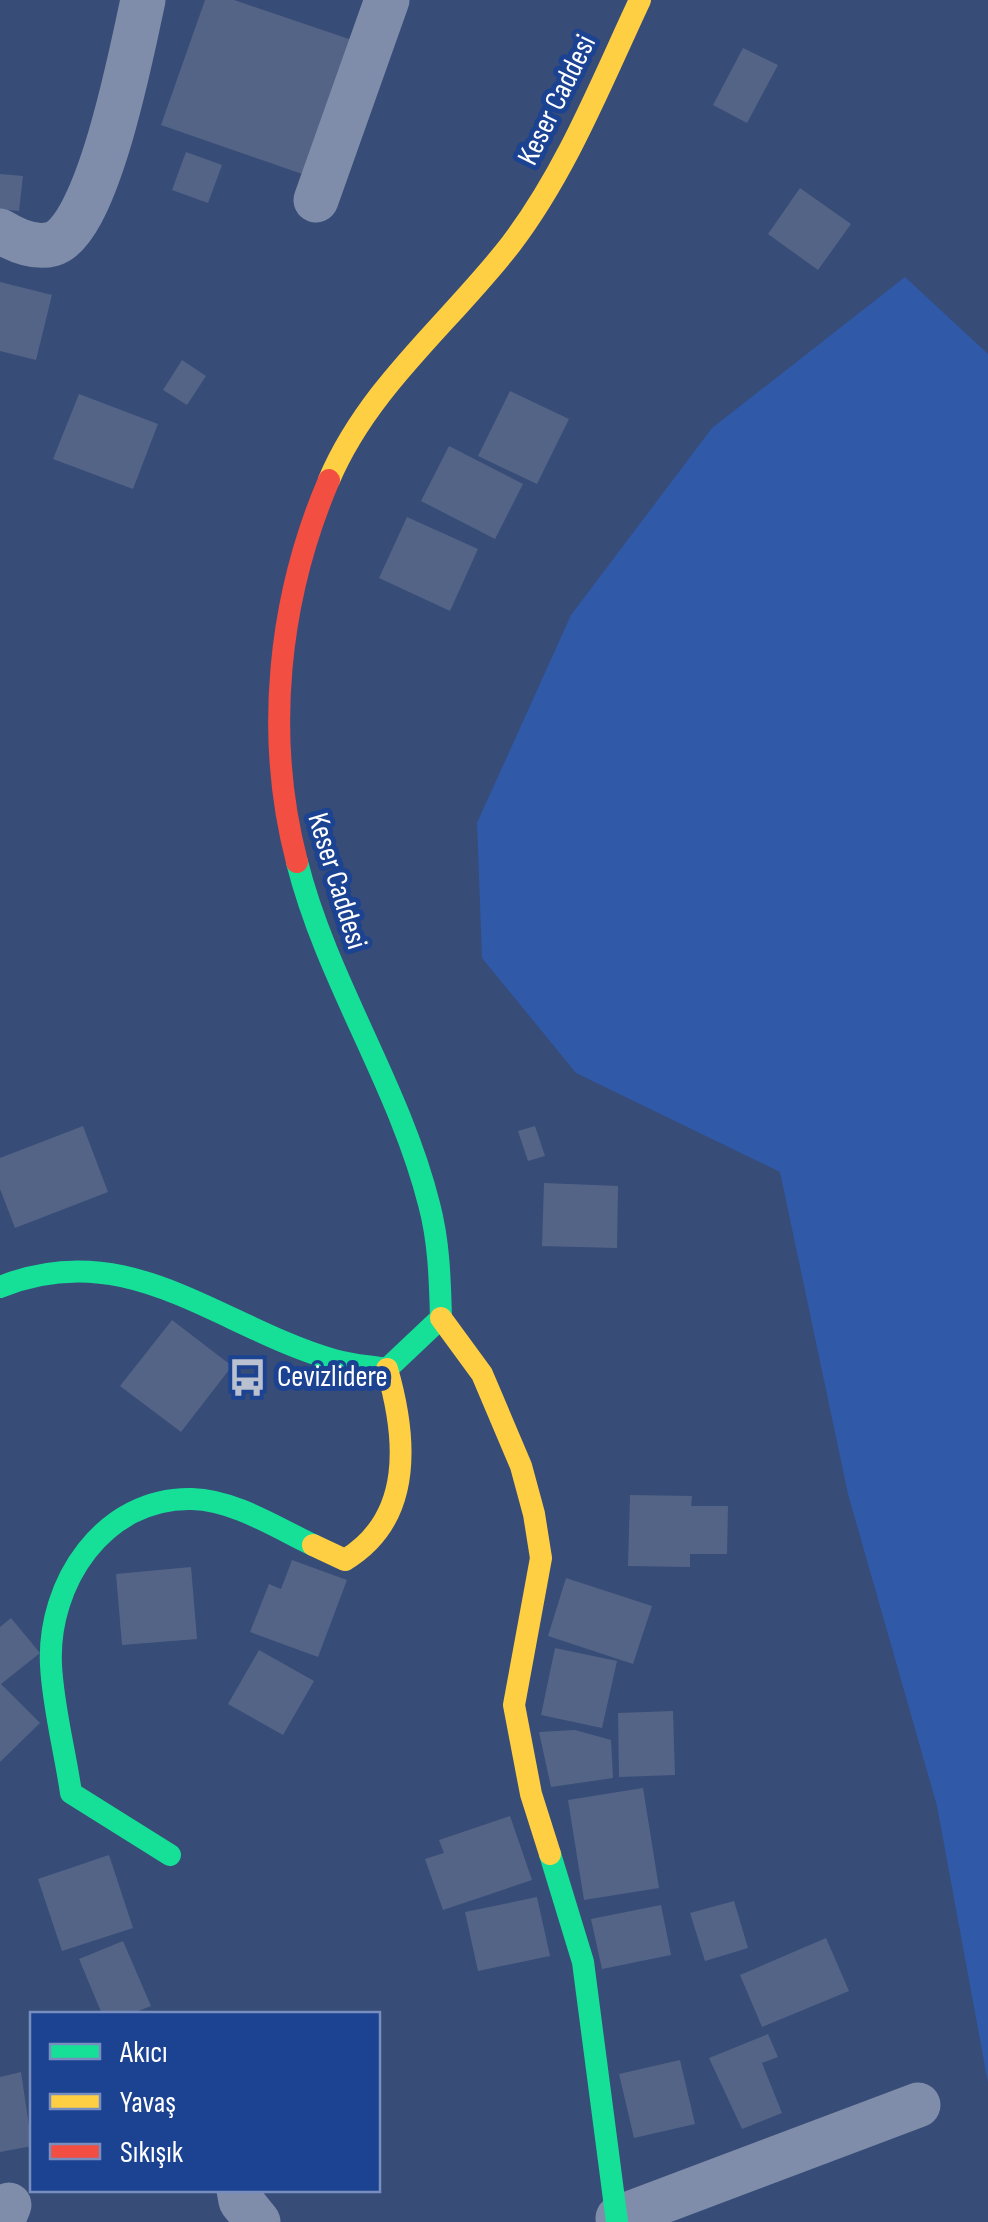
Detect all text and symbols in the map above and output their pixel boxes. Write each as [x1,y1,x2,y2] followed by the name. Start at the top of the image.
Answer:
[510,29,604,171] street label: Keser Caddesi
[299,809,375,953] street label: Keser Caddesi
[226,1356,268,1398] bus stop icon: Cevizlidere
[277,1359,388,1395] place label: Cevizlidere
[30,2012,380,2192] legend
[119,2035,168,2071] text: Akıcı
[120,2085,176,2121] text: Yavaş
[120,2135,184,2171] text: Sıkışık

